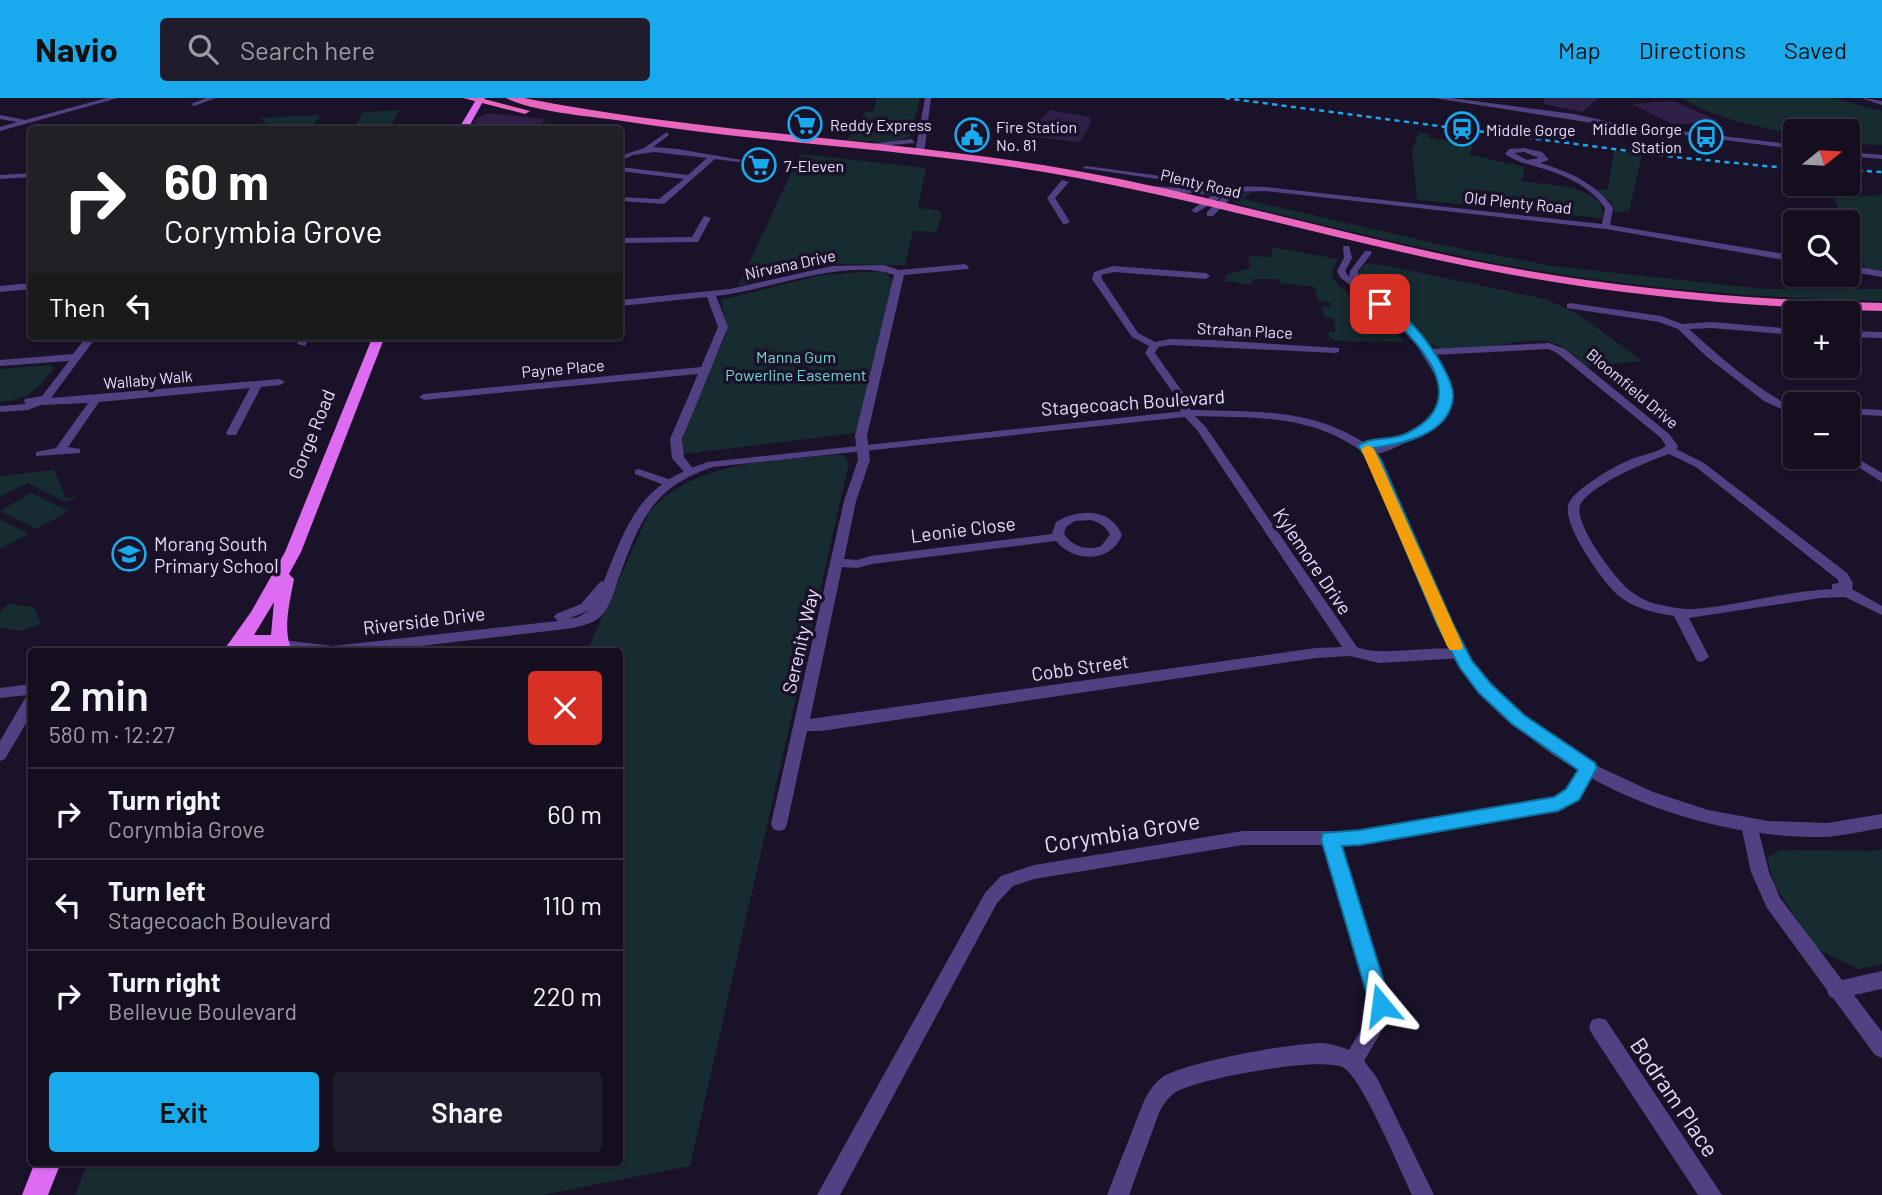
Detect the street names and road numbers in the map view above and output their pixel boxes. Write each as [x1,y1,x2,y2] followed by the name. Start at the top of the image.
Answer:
[1159,165,1243,201] street label: Plenty Road
[1463,187,1573,217] street label: Old Plenty Road
[743,245,837,283] street label: Nirvana Drive
[1197,318,1293,342] street label: Strahan Place
[1583,344,1683,432] street label: Bloomfield Drive
[521,355,605,381] street label: Payne Place
[103,366,193,392] street label: Wallaby Walk
[1040,384,1226,420] street label: Stagecoach Boulevard
[283,386,339,482] street label: Gorge Road
[1269,503,1357,619] street label: Kylemore Drive
[909,511,1017,547] street label: Leonie Close
[777,586,823,696] street label: Serenity Way
[362,601,486,639] street label: Riverside Drive
[1030,649,1130,685] street label: Cobb Street
[1042,806,1202,858] street label: Corymbia Grove
[1625,1032,1725,1162] street label: Bodram Place

